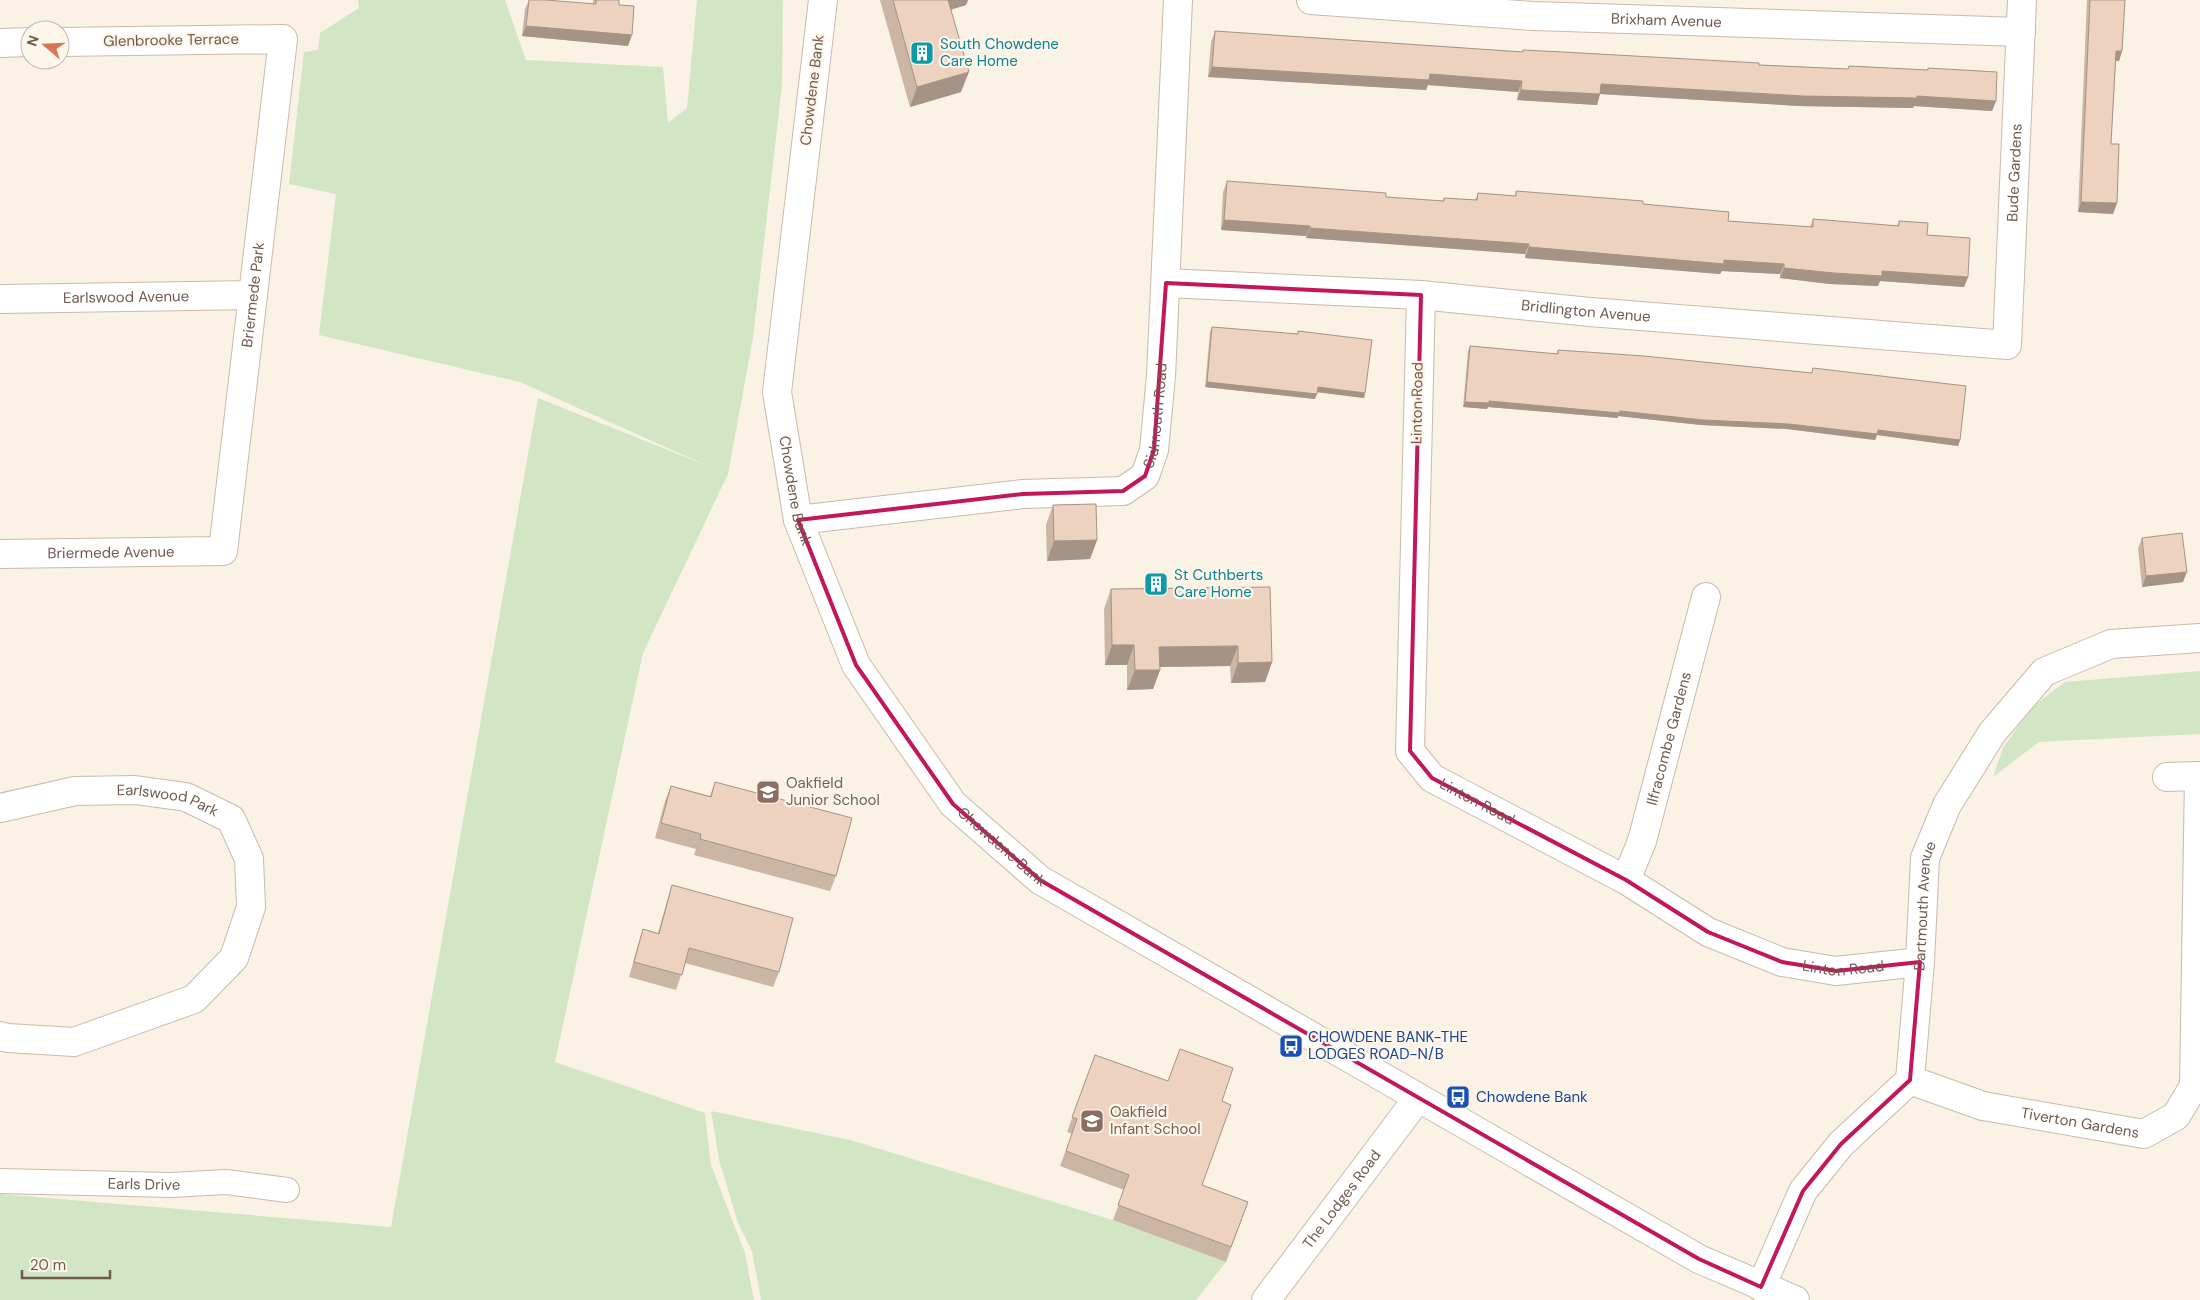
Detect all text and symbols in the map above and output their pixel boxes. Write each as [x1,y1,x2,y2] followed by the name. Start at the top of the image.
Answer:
[1611,9,1722,32] street label: Brixham Avenue
[20,20,70,70] north arrow
[103,29,239,51] street label: Glenbrooke Terrace
[23,33,43,49] text: N
[795,33,829,147] street label: Chowdene Bank
[940,34,1059,71] place label: South Chowdene Care Home
[909,40,935,66] building icon: South Chowdene Care Home
[2002,123,2027,222] street label: Bude Gardens
[237,241,269,348] street label: Briermede Park
[63,286,189,308] street label: Earlswood Avenue
[1520,295,1651,327] street label: Bridlington Avenue
[1406,362,1428,444] street label: Linton Road
[1138,363,1172,471] street label: Sidmouth Road
[774,434,817,549] street label: Chowdene Bank
[47,542,175,563] street label: Briermede Avenue
[1174,565,1263,602] place label: St Cuthberts Care Home
[1143,571,1169,597] building icon: St Cuthberts Care Home
[1642,670,1696,808] street label: Ilfracombe Gardens
[786,773,880,810] place label: Oakfield Junior School
[1436,774,1518,830] street label: Linton Road
[755,779,781,805] school or university icon: Oakfield Junior School
[116,780,222,822] street label: Earlswood Park
[953,802,1050,892] street label: Chowdene Bank
[1909,838,1941,972] street label: Dartmouth Avenue
[1801,956,1885,981] street label: Linton Road
[1308,1027,1468,1064] place label: CHOWDENE BANK-THE LODGES ROAD-N/B
[1278,1033,1304,1059] bus stop icon: CHOWDENE BANK-THE LODGES ROAD-N/B
[1445,1084,1471,1110] bus stop icon: Chowdene Bank
[1476,1087,1588,1107] place label: Chowdene Bank
[1110,1102,1201,1139] place label: Oakfield Infant School
[2019,1103,2141,1143] street label: Tiverton Gardens
[1079,1108,1105,1134] school or university icon: Oakfield Infant School
[1298,1146,1385,1253] street label: The Lodges Road
[107,1174,181,1195] street label: Earls Drive
[22,1248,110,1280] scale bar
[30,1255,66,1275] text: 20 m

